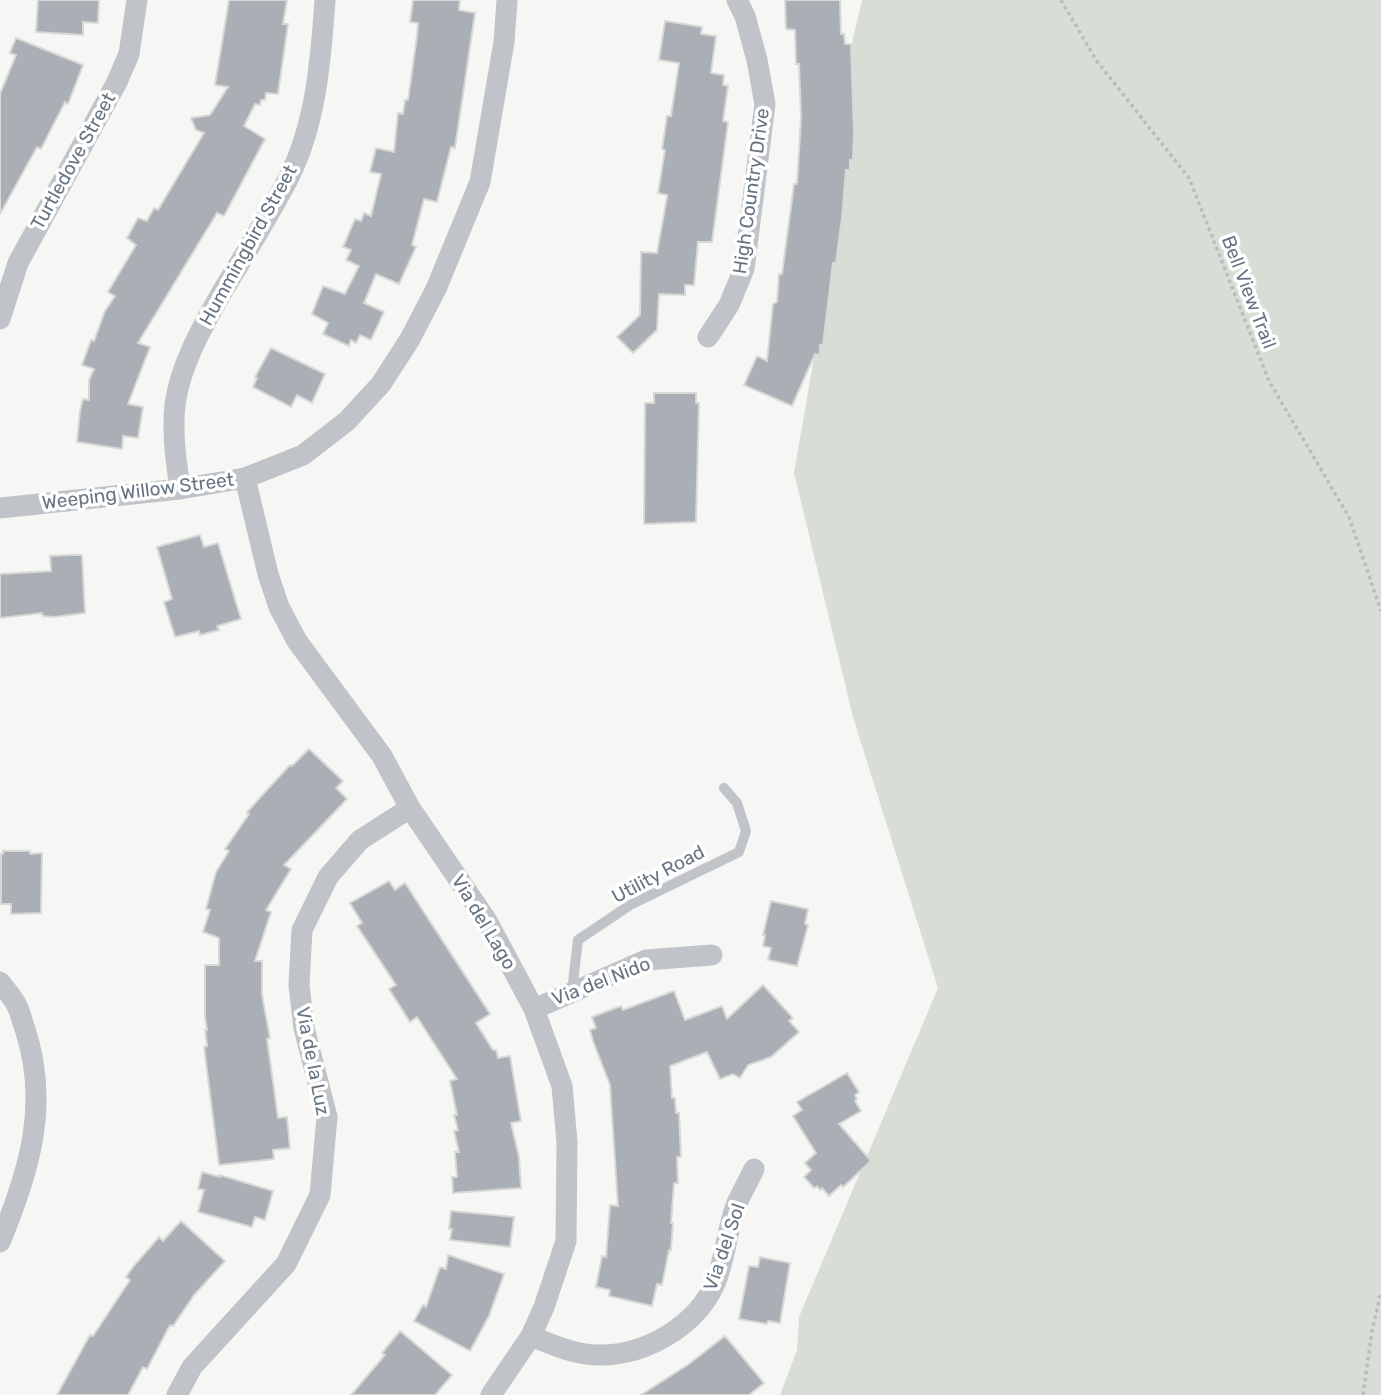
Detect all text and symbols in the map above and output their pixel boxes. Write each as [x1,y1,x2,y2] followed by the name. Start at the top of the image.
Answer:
[26,88,120,234] street label: Turtledove Street
[728,107,774,275] street label: High Country Drive
[194,160,302,329] street label: Hummingbird Street
[1217,232,1281,352] street label: Bell View Trail
[41,468,236,514] street label: Weeping Willow Street
[608,840,708,908] street label: Utility Road
[447,870,521,974] street label: Via del Lago
[549,952,653,1010] street label: Via del Nido
[291,1005,335,1117] street label: Via de la Luz
[698,1200,750,1294] street label: Via del Sol

